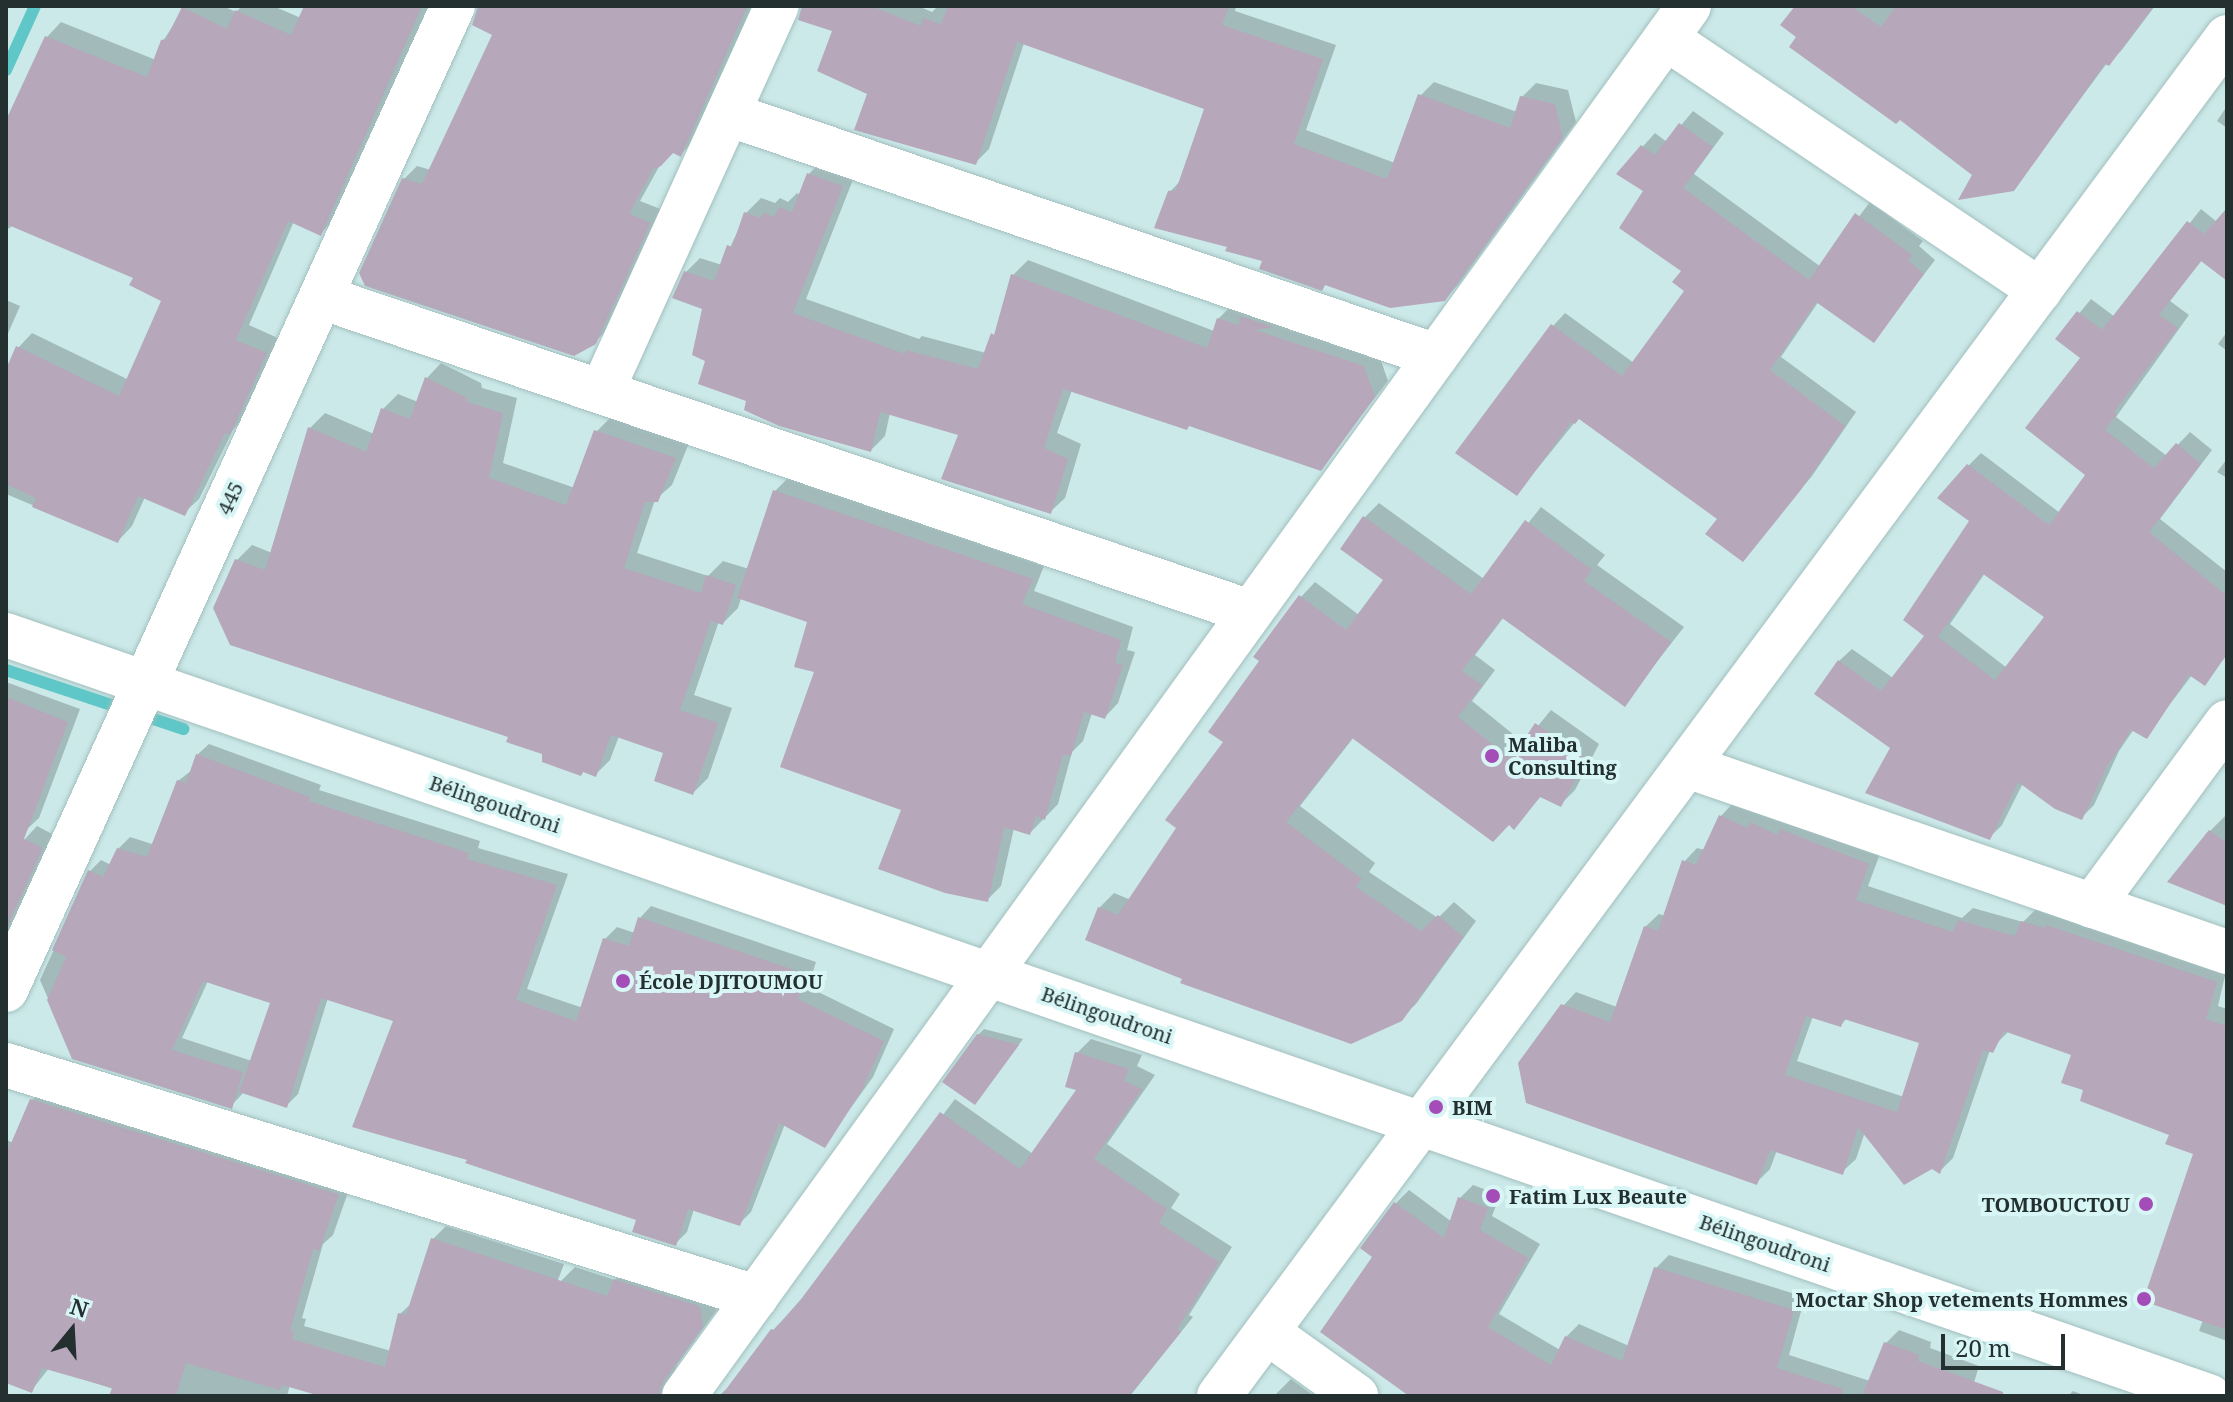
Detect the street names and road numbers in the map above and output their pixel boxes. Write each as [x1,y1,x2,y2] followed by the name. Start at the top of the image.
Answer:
[212,478,248,518] street label: 445
[426,770,564,838] street label: Bélingoudroni
[1038,981,1176,1049] street label: Bélingoudroni
[1696,1209,1834,1277] street label: Bélingoudroni

